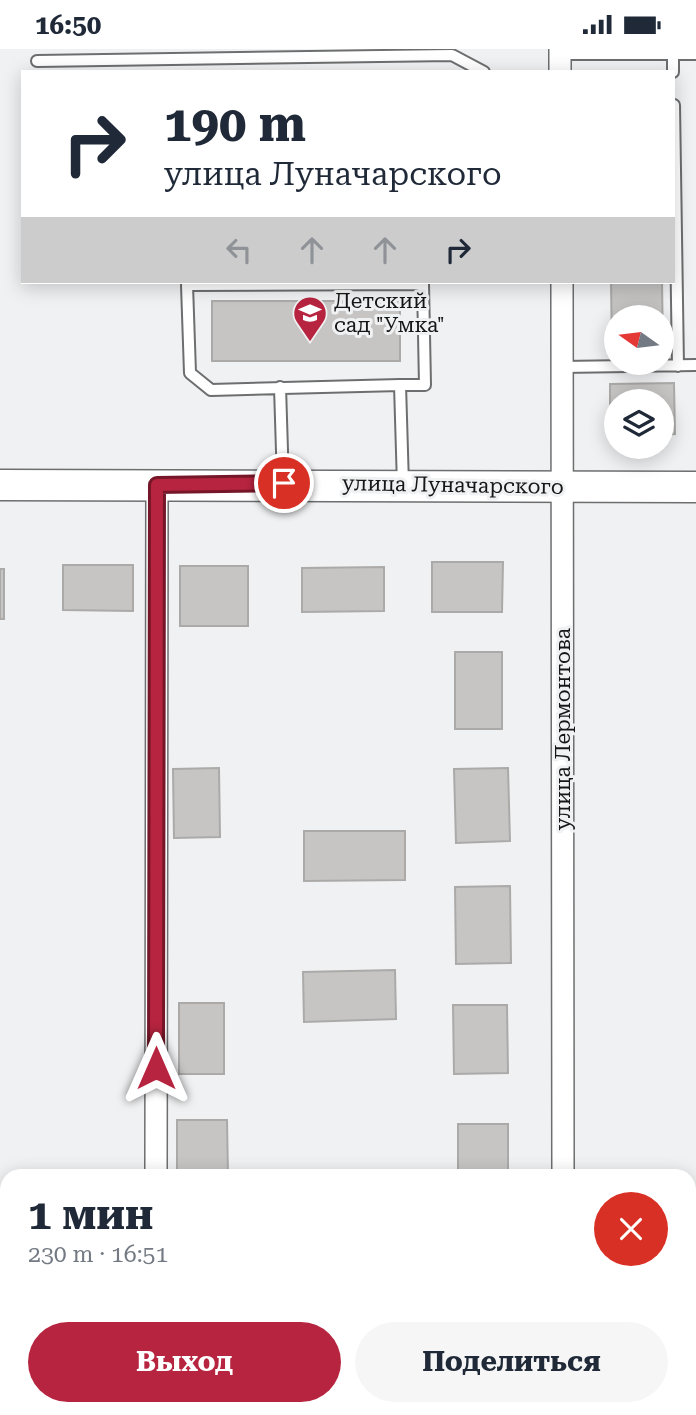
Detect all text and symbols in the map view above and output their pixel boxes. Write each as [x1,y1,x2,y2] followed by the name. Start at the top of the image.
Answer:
[35,10,101,40] text: 16:50
[164,96,306,153] text: 190 m
[49,98,140,189] icon: right
[164,155,502,193] text: улица Луначарского
[220,231,258,269] icon: left
[293,231,331,269] icon: ahead
[366,231,404,269] icon: ahead
[439,231,477,269] icon: right
[334,289,445,337] place label: Детский сад "Умка"
[291,294,329,343] school or university icon: Детский сад "Умка"
[604,305,674,375] north arrow
[604,305,674,459] map controls
[604,389,674,459] button: layers
[254,453,314,513] pin
[265,464,303,502] icon: arrive
[342,471,564,499] street label: улица Луначарского
[551,627,575,830] street label: улица Лермонтова
[119,1031,193,1105] position arrow
[28,1190,153,1239] text: 1 мин
[594,1192,668,1266] button: close
[28,1241,168,1268] text: 230 m · 16:51
[28,1322,341,1402] button: Выход
[355,1322,668,1402] button: Поделиться

